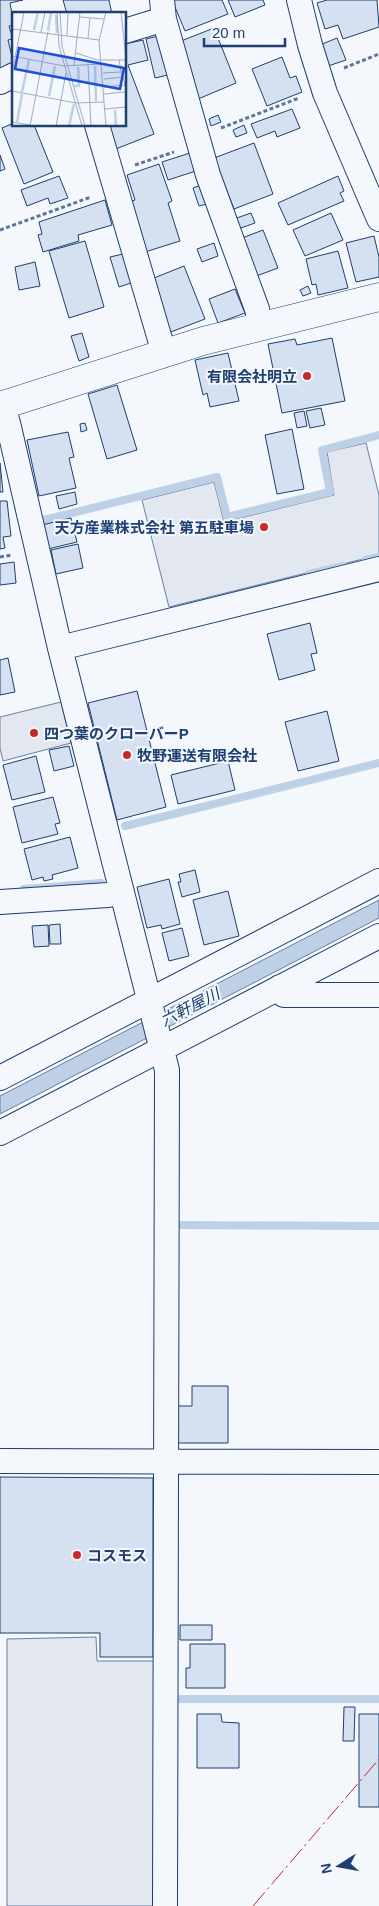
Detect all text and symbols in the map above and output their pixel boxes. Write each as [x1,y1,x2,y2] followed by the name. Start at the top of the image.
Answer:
[12,12,126,126] inset map
[204,15,285,47] scale bar
[212,24,245,41] text: 20 m
[207,368,297,385] place label: 有限会社明立
[301,370,313,382] marker: 有限会社明立
[55,519,254,536] place label: 天方産業株式会社 第五駐車場
[258,521,270,533] marker: 天方産業株式会社 第五駐車場
[44,725,189,742] place label: 四つ葉のクローバーP
[28,727,40,739] marker: 四つ葉のクローバーP
[137,747,257,764] place label: 牧野運送有限会社
[121,749,133,761] marker: 牧野運送有限会社
[158,984,224,1029] water label: 六軒屋川
[87,1547,147,1564] place label: コスモス
[71,1549,83,1561] marker: コスモス
[314,1841,364,1891] north arrow
[317,1862,335,1875] text: N

